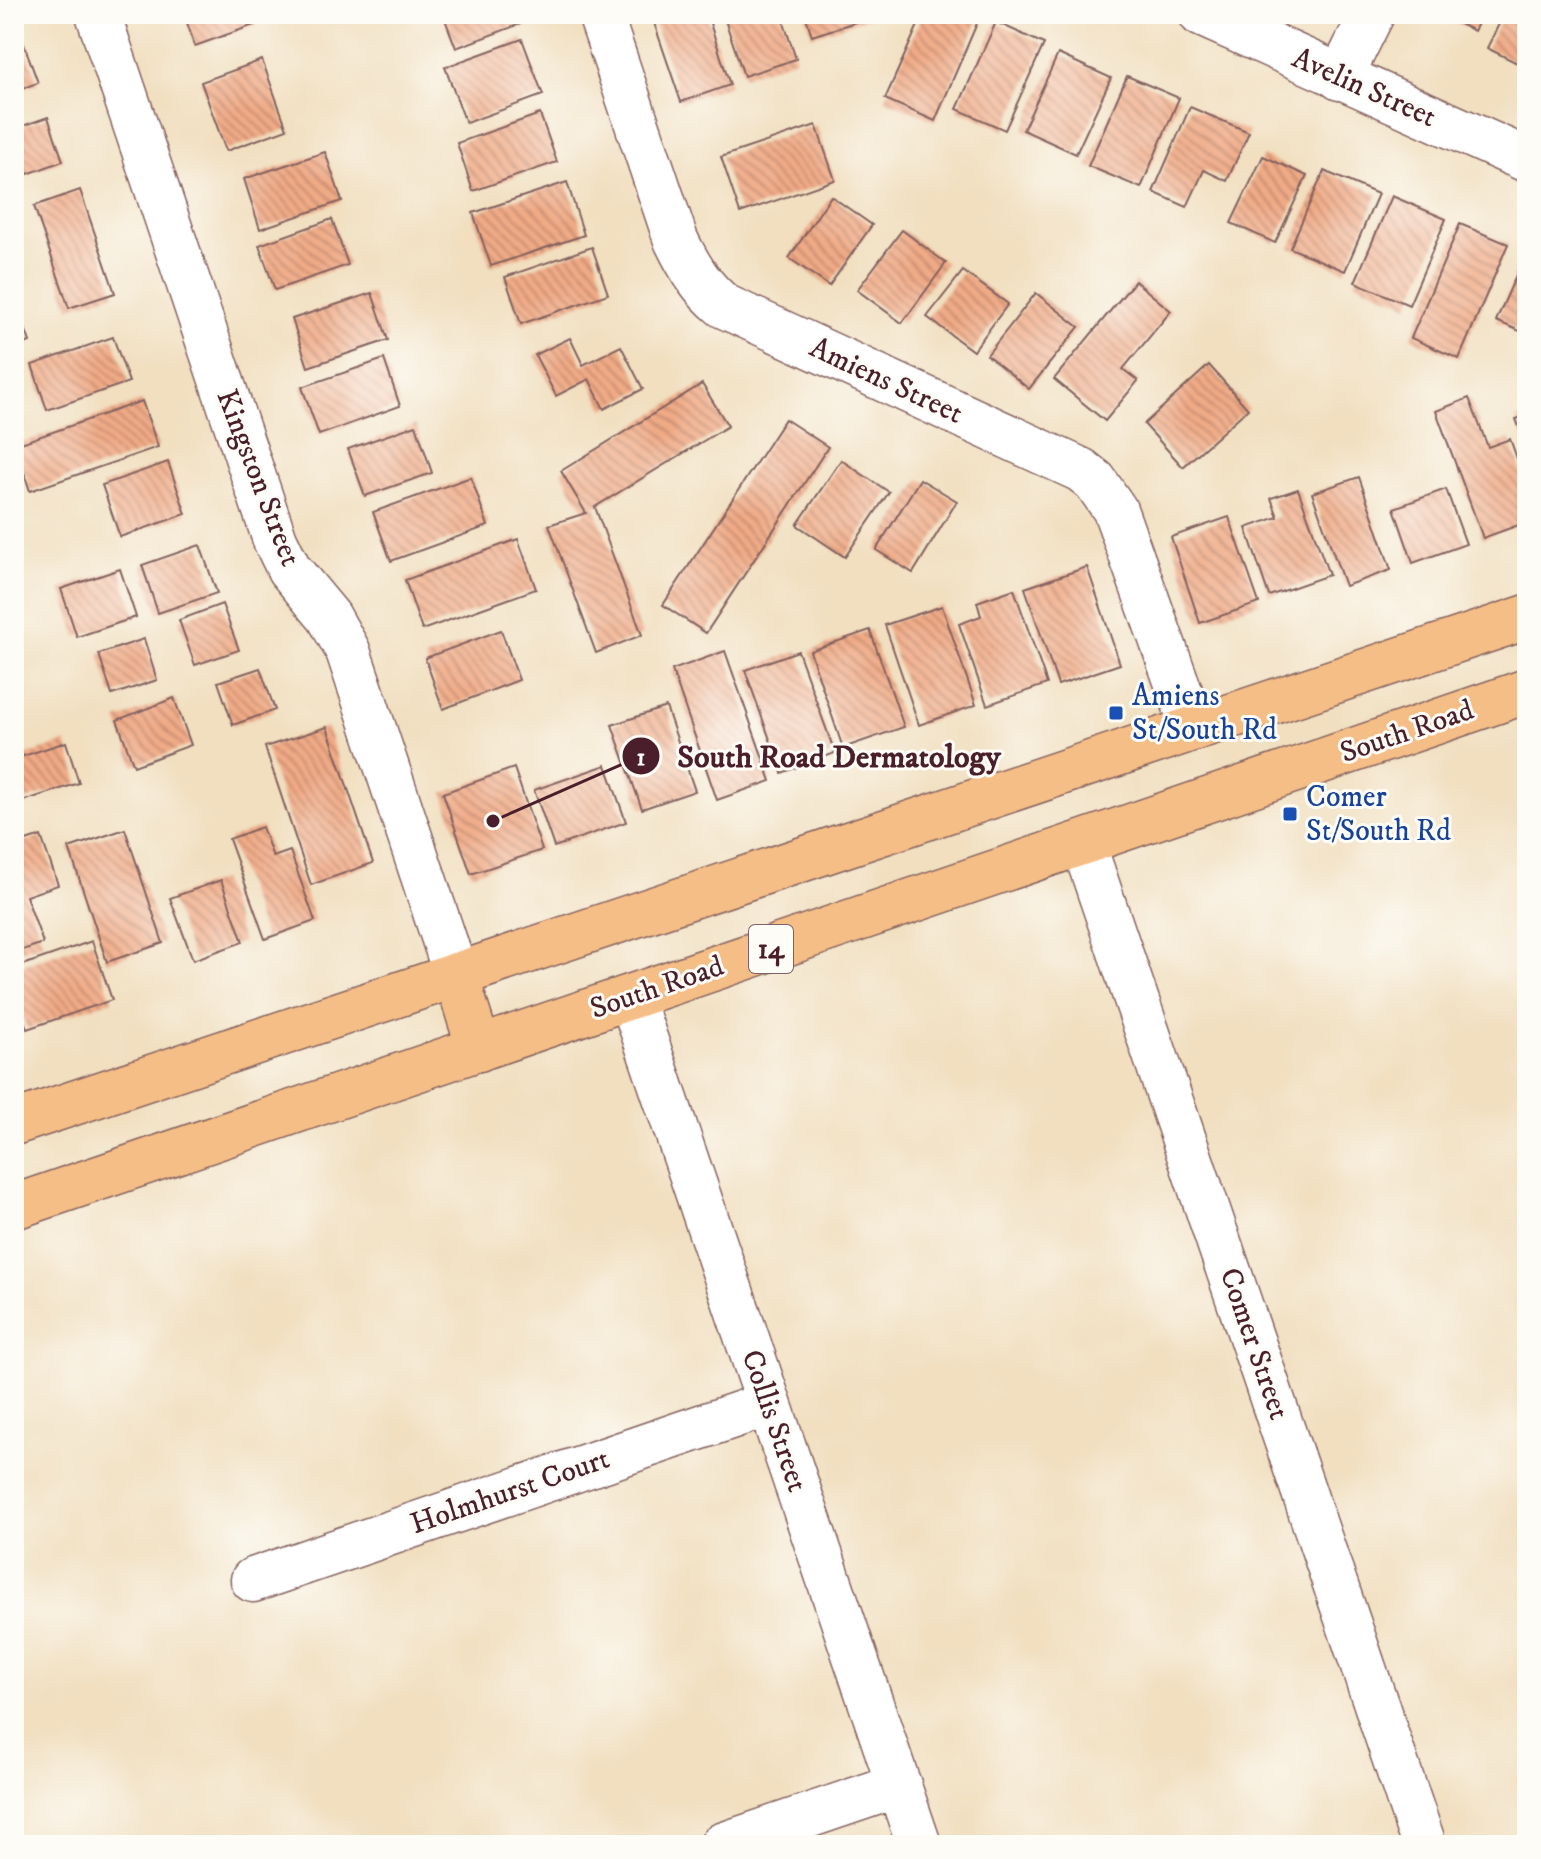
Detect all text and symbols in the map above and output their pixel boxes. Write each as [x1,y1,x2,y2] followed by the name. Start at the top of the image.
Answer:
[1286,40,1442,136] street label: Avelin Street
[803,329,969,433] street label: Amiens Street
[207,384,309,572] street label: Kingston Street
[1132,678,1277,749] place label: Amiens St/South Rd
[1335,692,1479,772] street label: South Road
[1107,704,1125,722] marker: Amiens St/South Rd
[621,728,1016,784] callout: South Road Dermatology
[677,738,1001,778] text: South Road Dermatology
[637,743,646,773] text: 1
[1306,779,1451,850] place label: Comer St/South Rd
[1281,805,1299,823] marker: Comer St/South Rd
[749,925,793,973] road number: 14
[585,948,729,1028] street label: South Road
[1211,1263,1297,1425] street label: Comer Street
[732,1345,816,1497] street label: Collis Street
[406,1441,614,1543] street label: Holmhurst Court

